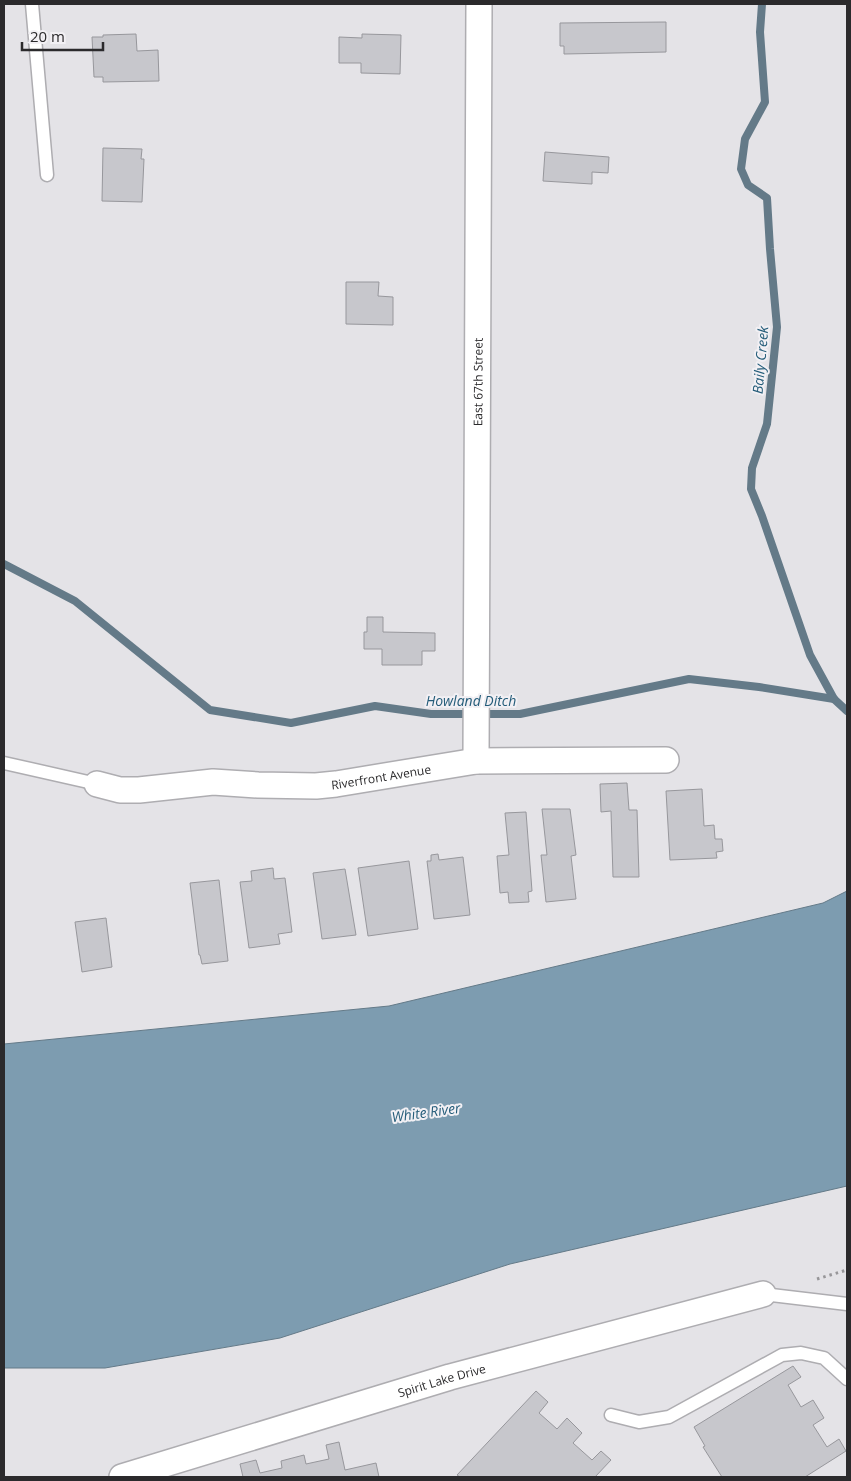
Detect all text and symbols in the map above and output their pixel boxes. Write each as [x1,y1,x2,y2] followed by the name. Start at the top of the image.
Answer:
[22,20,104,52] scale bar
[30,26,65,46] text: 20 m
[748,324,773,395] water label: Baily Creek
[469,338,486,426] street label: East 67th Street
[426,691,516,710] water label: Howland Ditch
[330,760,432,793] street label: Riverfront Avenue
[390,1098,462,1126] water label: White River
[396,1359,488,1401] street label: Spirit Lake Drive

